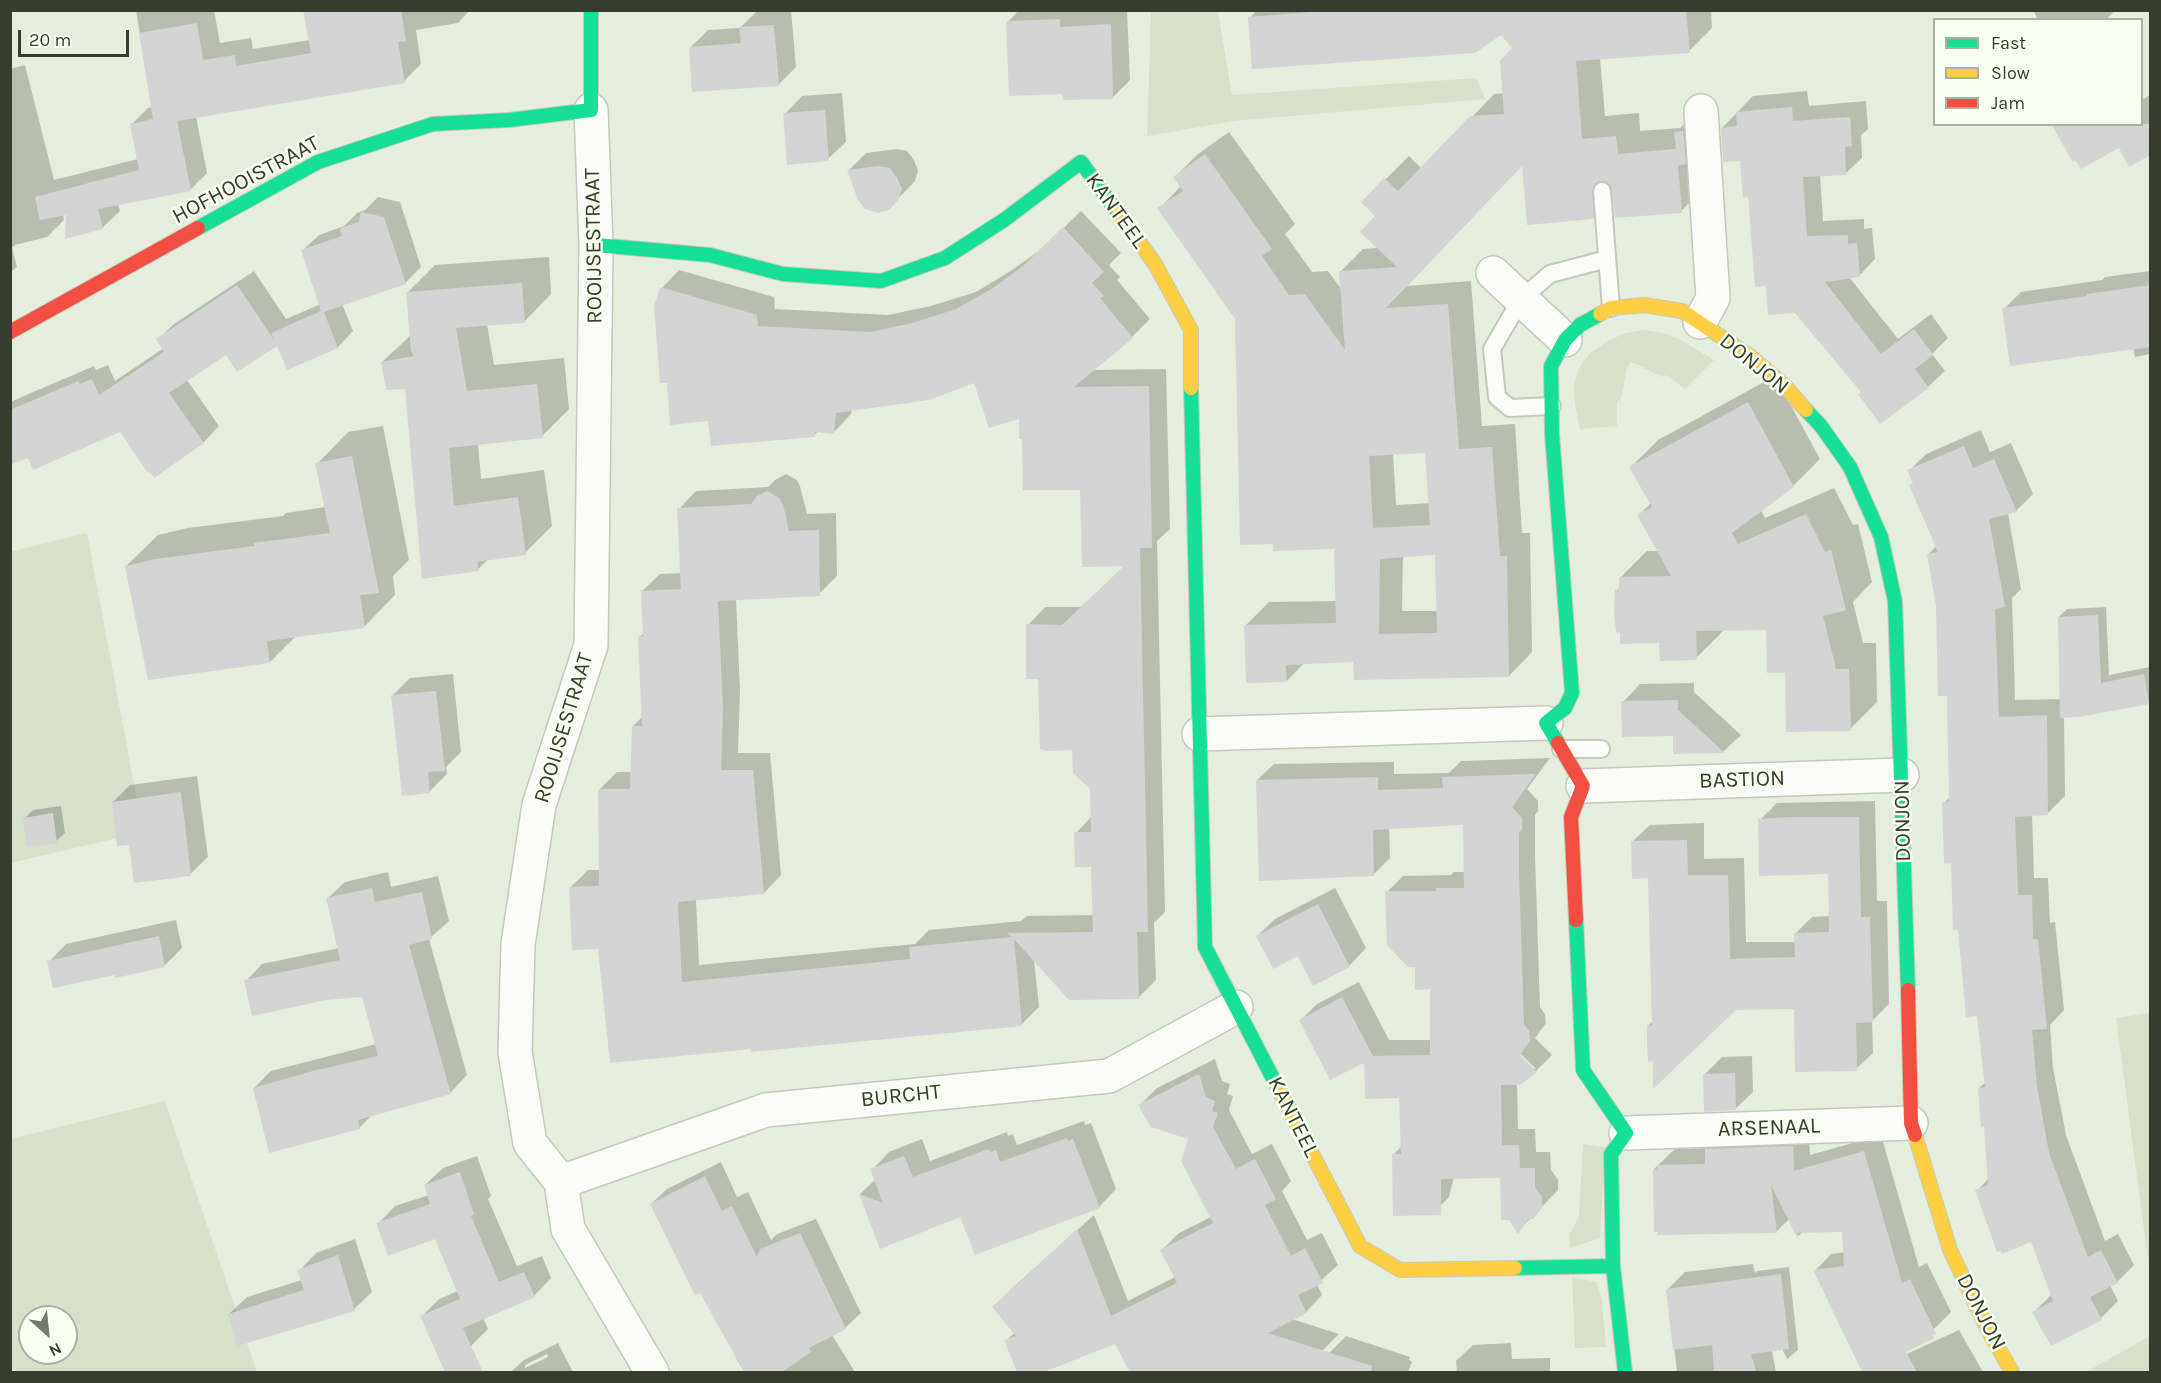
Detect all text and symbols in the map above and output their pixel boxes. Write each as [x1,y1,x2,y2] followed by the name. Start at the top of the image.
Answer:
[21,18,132,56] scale bar
[1933,18,2143,126] legend
[29,29,71,51] text: 20 m
[1991,32,2026,54] text: Fast
[1991,62,2030,84] text: Slow
[1991,92,2025,114] text: Jam
[168,130,324,230] street label: HOFHOOISTRAAT
[579,168,609,324] street label: ROOIJSESTRAAT
[1080,168,1152,254] street label: KANTEEL
[1714,328,1794,400] street label: DONJON
[529,650,599,806] street label: ROOIJSESTRAAT
[1699,765,1785,795] street label: BASTION
[1889,780,1917,862] street label: DONJON
[1261,1072,1325,1162] street label: KANTEEL
[859,1079,943,1113] street label: BURCHT
[1717,1113,1821,1143] street label: ARSENAAL
[1951,1270,2011,1354] street label: DONJON
[18,1305,78,1365] north arrow
[46,1339,65,1361] text: N

